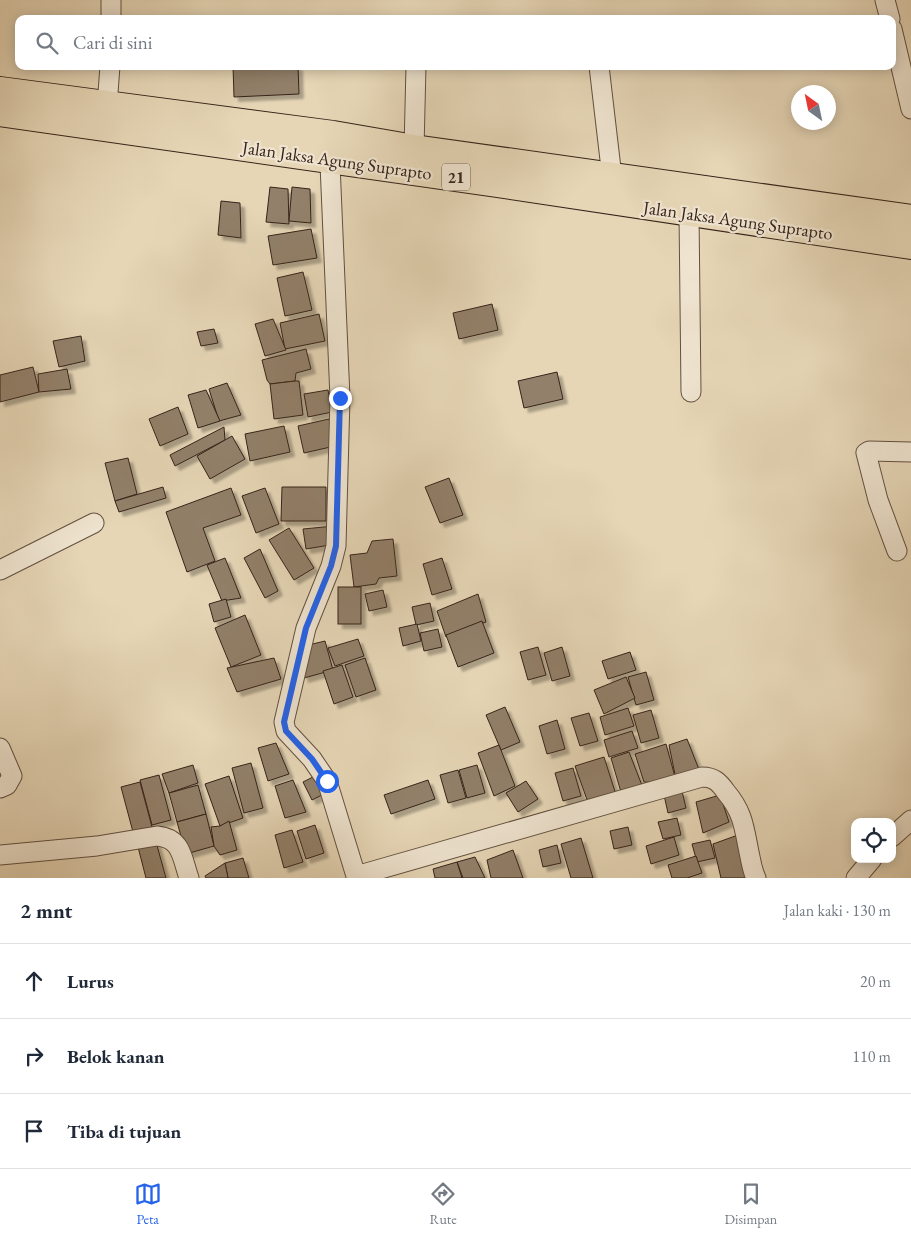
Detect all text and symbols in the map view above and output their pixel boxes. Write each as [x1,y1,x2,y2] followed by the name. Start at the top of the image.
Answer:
[15,15,896,70] search box
[33,29,61,57] icon: search
[73,30,152,55] text: Cari di sini
[791,85,836,130] north arrow
[239,135,433,185] street label: Jalan Jaksa Agung Suprapto
[442,163,470,190] road number: 21
[640,195,834,245] street label: Jalan Jaksa Agung Suprapto
[329,387,352,410] route end
[316,770,339,793] route start
[851,818,896,863] map controls
[851,818,896,863] button: locate
[20,897,72,924] text: 2 mnt
[784,900,891,921] text: Jalan kaki · 130 m
[20,967,48,995] icon: ahead
[67,969,114,994] text: Lurus
[860,971,891,992] text: 20 m
[20,1042,48,1070] icon: right
[67,1044,165,1069] text: Belok kanan
[852,1046,891,1067] text: 110 m
[20,1117,48,1145] icon: arrive
[67,1119,181,1144] text: Tiba di tujuan
[134,1180,162,1228] tab: Peta
[429,1180,457,1228] tab: Rute
[724,1180,777,1228] tab: Disimpan

